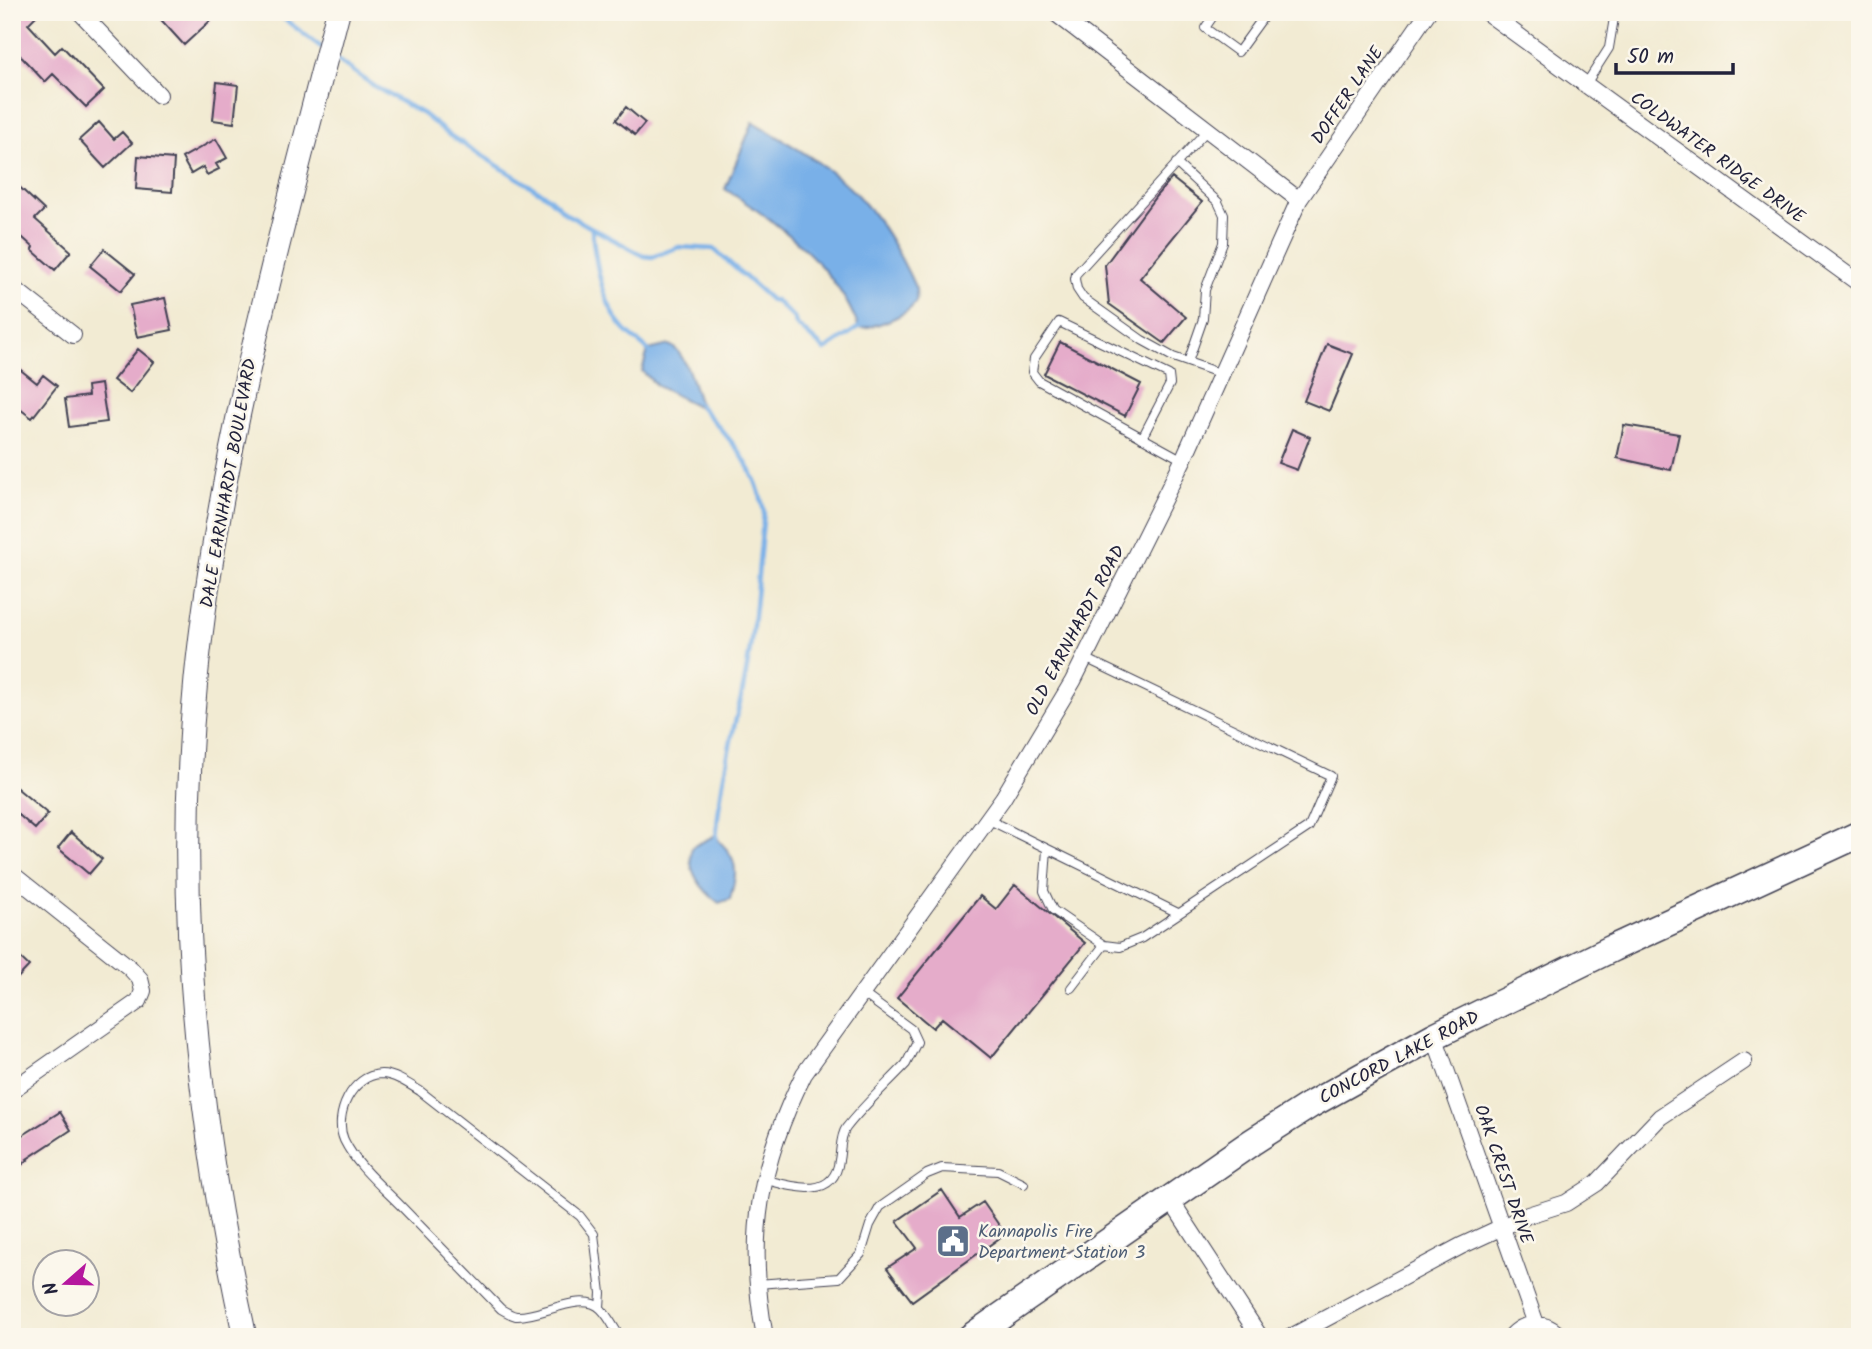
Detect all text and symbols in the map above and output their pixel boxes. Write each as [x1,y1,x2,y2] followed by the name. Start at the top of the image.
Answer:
[1616,32,1734,76] scale bar
[1305,40,1392,151] street label: DOFFER LANE
[1627,41,1674,74] text: 50 m
[1623,85,1811,232] street label: COLDWATER RIDGE DRIVE
[193,356,266,610] street label: DALE EARNHARDT BOULEVARD
[1019,540,1134,721] street label: OLD EARNHARDT ROAD
[1314,1003,1486,1113] street label: CONCORD LAKE ROAD
[1465,1101,1540,1249] street label: OAK CREST DRIVE
[978,1218,1145,1268] place label: Kannapolis Fire Department Station 3
[934,1222,972,1260] public building icon: Kannapolis Fire Department Station 3
[32,1248,102,1318] north arrow
[36,1277,68,1299] text: N

